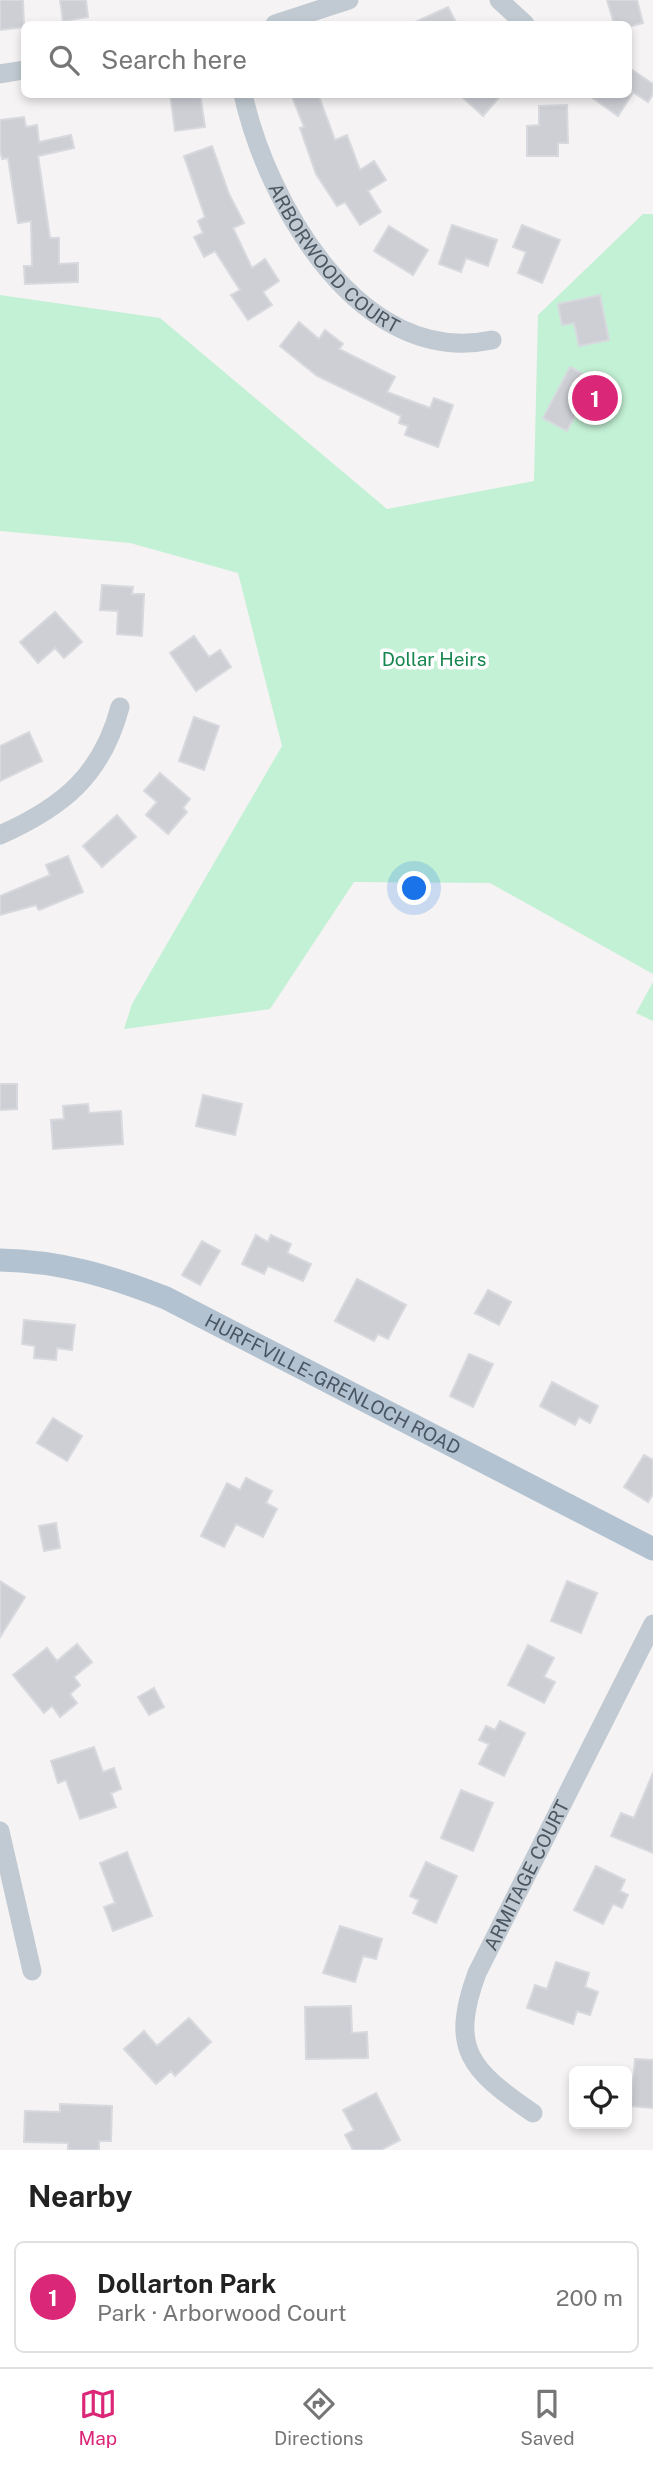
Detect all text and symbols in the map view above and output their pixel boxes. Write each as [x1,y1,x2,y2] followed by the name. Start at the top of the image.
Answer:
[21,21,632,98] search box
[45,41,83,79] icon: search
[101,44,247,75] text: Search here
[264,179,404,337] street label: ARBORWOOD COURT
[572,372,618,424] pin: 1
[382,648,486,670] park label: Dollar Heirs
[397,871,431,905] your location
[201,1309,464,1459] street label: HURFFVILLE-GRENLOCH ROAD
[479,1796,573,1954] street label: ARMITAGE COURT
[569,2066,632,2129] map controls
[569,2066,632,2129] button: locate
[28,2178,132,2214] text: Nearby
[97,2268,276,2299] text: Dollarton Park
[48,2284,58,2311] text: 1
[556,2284,623,2311] text: 200 m
[97,2299,347,2326] text: Park · Arborwood Court
[78,2385,117,2449] tab: Map
[274,2385,363,2449] tab: Directions
[520,2385,575,2449] tab: Saved

